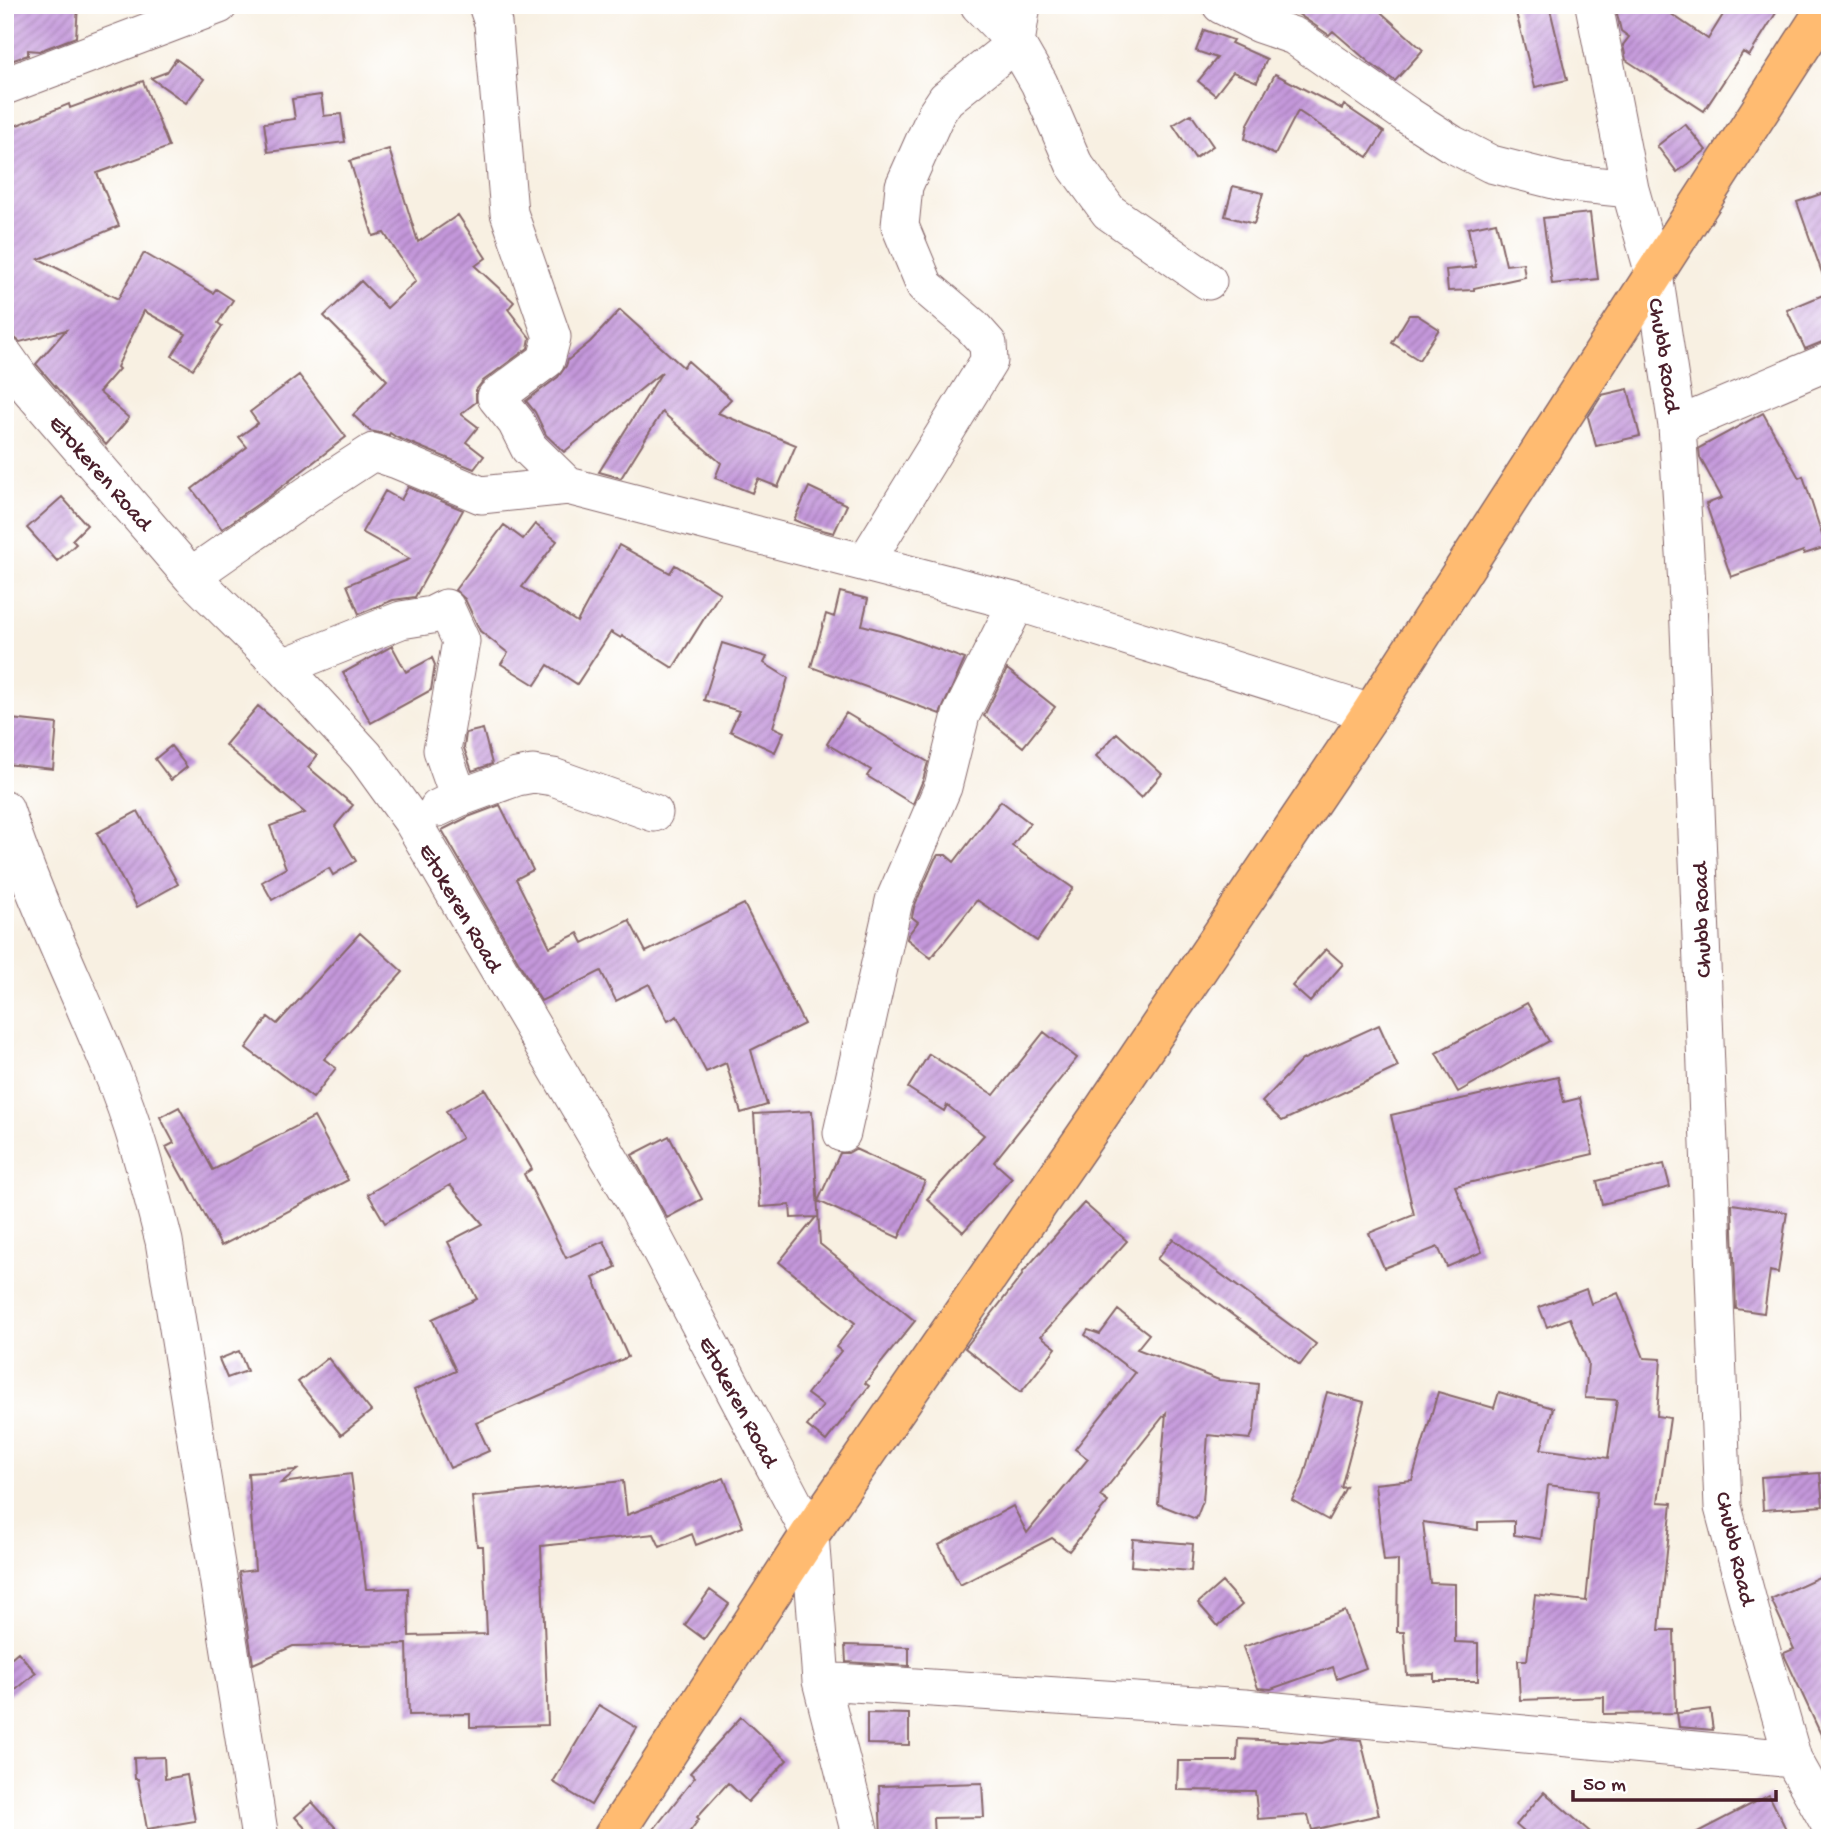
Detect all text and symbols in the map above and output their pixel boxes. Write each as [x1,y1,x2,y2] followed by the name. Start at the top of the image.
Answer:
[1640,296,1685,416] street label: Chubb Road
[42,411,158,539] street label: Etokeren Road
[411,839,508,979] street label: Etokeren Road
[1688,860,1719,978] street label: Chubb Road
[691,1333,783,1474] street label: Etokeren Road
[1707,1489,1760,1610] street label: Chubb Road
[1573,1759,1776,1803] scale bar
[1583,1774,1626,1799] text: 50 m

